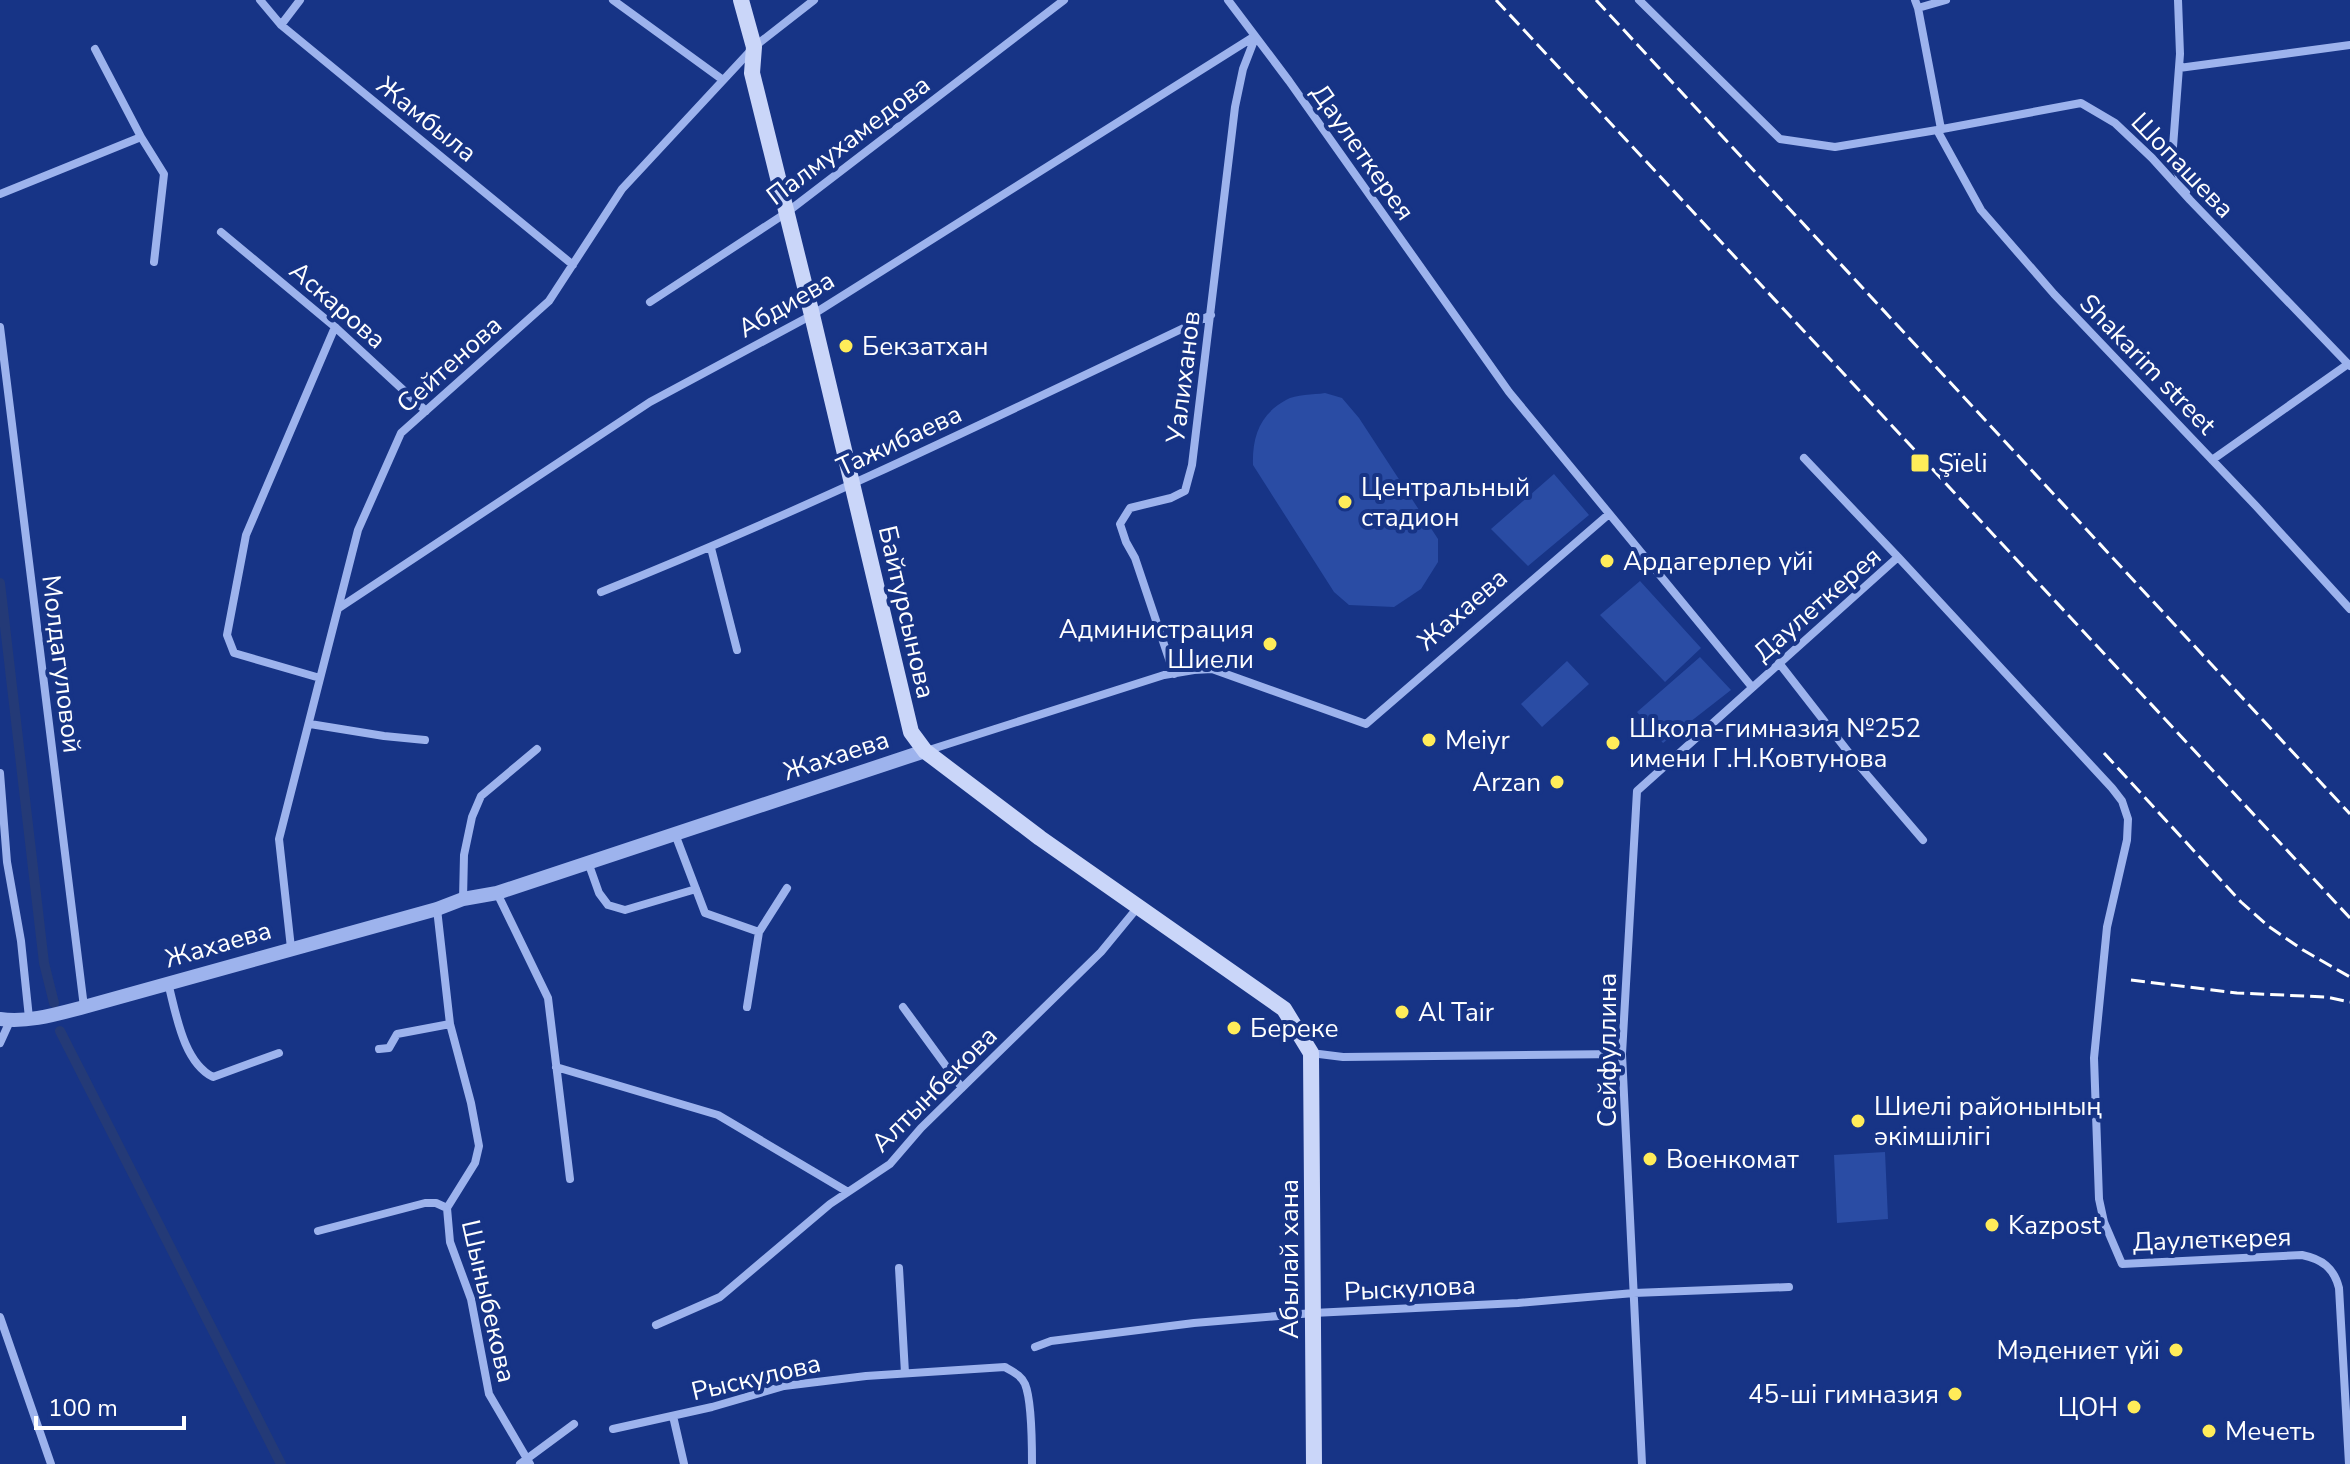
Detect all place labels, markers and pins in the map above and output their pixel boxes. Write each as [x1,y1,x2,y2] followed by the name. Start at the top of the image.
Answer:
[862,329,988,364] place label: Бекзатхан
[837,337,855,355] marker: Бекзатхан
[1938,446,1988,481] place label: Şïeli
[1909,452,1931,474] marker: Şïeli
[1361,470,1530,535] place label: Центральный стадион
[1336,493,1354,511] marker: Центральный стадион
[1623,544,1813,579] place label: Ардагерлер үйі
[1598,552,1616,570] marker: Ардагерлер үйі
[1059,612,1254,677] place label: Администрация Шиели
[1261,635,1279,653] marker: Администрация Шиели
[1629,711,1921,776] place label: Школа-гимназия №252 имени Г.Н.Ковтунова
[1445,723,1510,758] place label: Meiyr
[1420,731,1438,749] marker: Meiyr
[1604,734,1622,752] marker: Школа-гимназия №252 имени Г.Н.Ковтунова
[1472,765,1541,800] place label: Arzan
[1548,773,1566,791] marker: Arzan
[1418,995,1495,1030] place label: Al Tair
[1393,1003,1411,1021] marker: Al Tair
[1250,1011,1339,1046] place label: Береке
[1225,1019,1243,1037] marker: Береке
[1874,1089,2102,1154] place label: Шиелі районының әкімшілігі
[1849,1112,1867,1130] marker: Шиелі районының әкімшілігі
[1666,1142,1799,1177] place label: Военкомат
[1641,1150,1659,1168] marker: Военкомат
[2008,1208,2102,1243] place label: Kazpost
[1983,1216,2001,1234] marker: Kazpost
[1996,1333,2160,1368] place label: Мәдениет үйі
[2167,1341,2185,1359] marker: Мәдениет үйі
[1748,1377,1939,1412] place label: 45-ші гимназия
[1946,1385,1964,1403] marker: 45-ші гимназия
[2058,1390,2118,1425] place label: ЦОН
[2125,1398,2143,1416] marker: ЦОН
[2225,1414,2315,1449] place label: Мечеть
[2200,1422,2218,1440] marker: Мечеть

